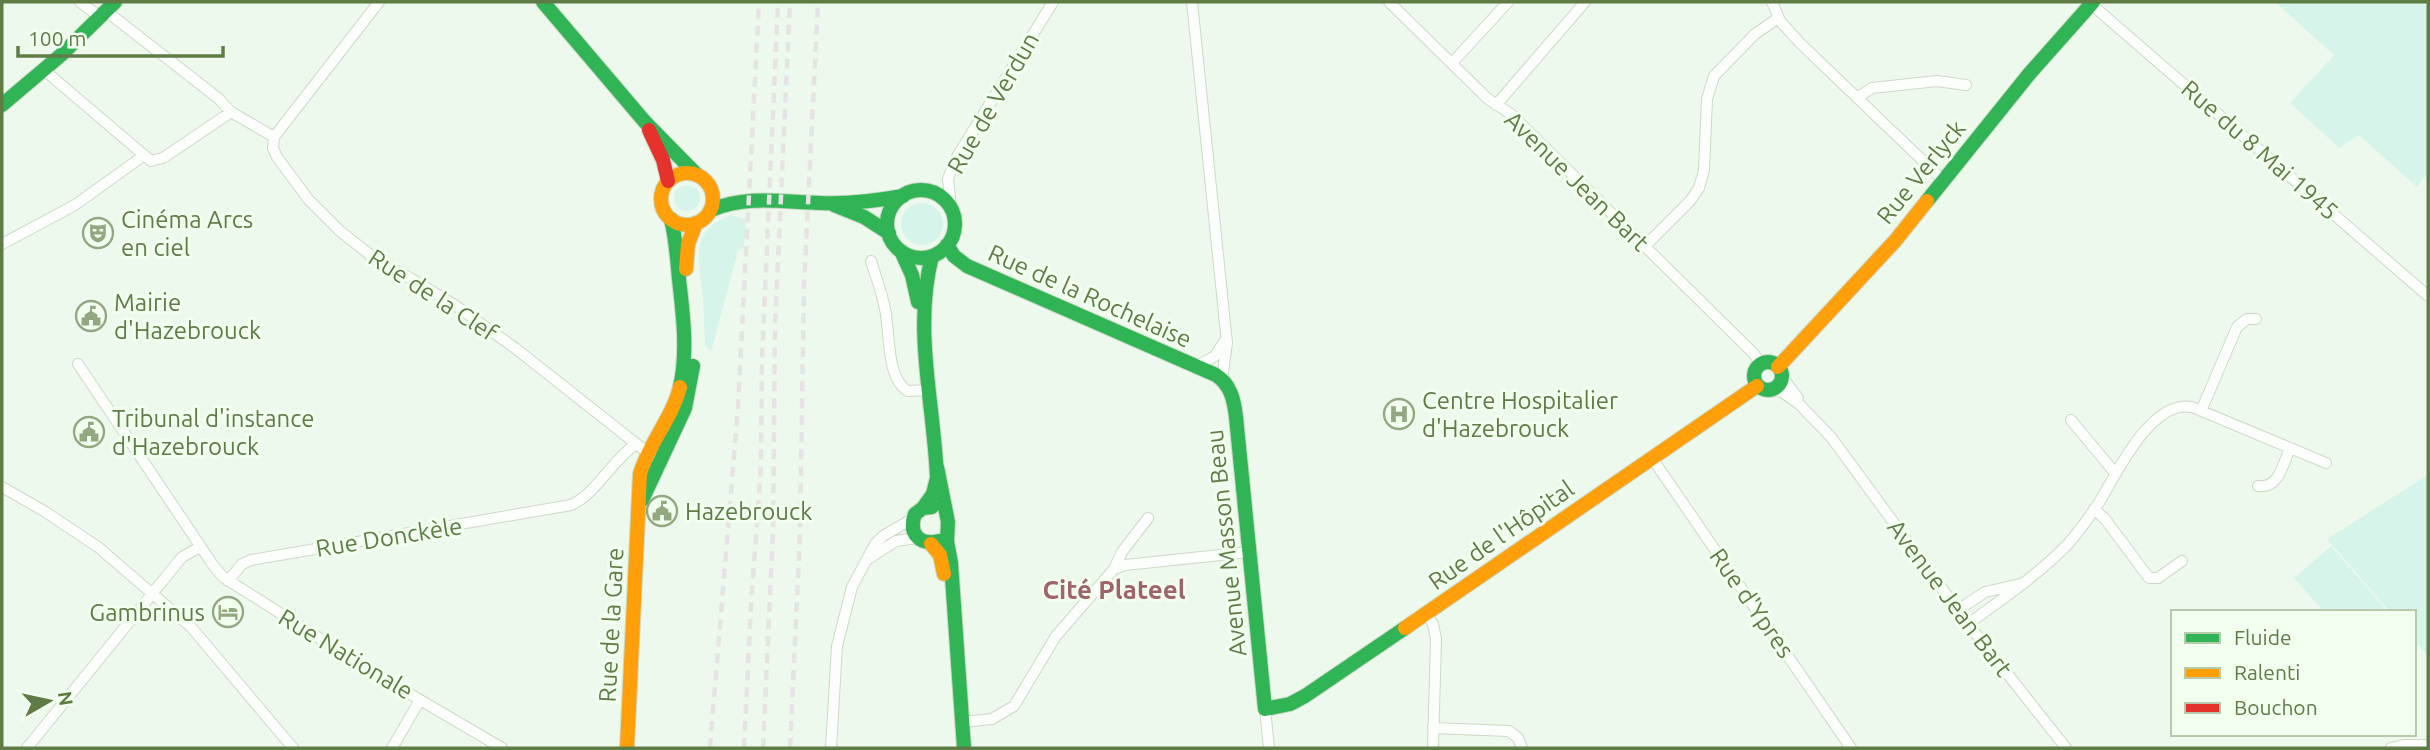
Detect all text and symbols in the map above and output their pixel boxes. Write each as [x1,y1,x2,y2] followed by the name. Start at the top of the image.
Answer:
[18,14,222,58] scale bar
[28,26,86,50] text: 100 m
[942,28,1044,178] street label: Rue de Verdun
[2176,75,2344,225] street label: Rue du 8 Mai 1945
[1500,106,1655,257] street label: Avenue Jean Bart
[1871,115,1971,229] street label: Rue Verlyck
[121,206,253,261] place label: Cinéma Arcs en ciel
[81,216,115,250] theatre icon: Cinéma Arcs en ciel
[984,239,1196,353] street label: Rue de la Rochelaise
[364,243,503,347] street label: Rue de la Clef
[114,289,261,344] place label: Mairie d'Hazebrouck
[74,299,108,333] public building icon: Mairie d'Hazebrouck
[1422,387,1618,442] place label: Centre Hospitalier d'Hazebrouck
[1382,397,1416,431] hospital icon: Centre Hospitalier d'Hazebrouck
[112,405,315,460] place label: Tribunal d'instance d'Hazebrouck
[72,415,106,449] public building icon: Tribunal d'instance d'Hazebrouck
[1201,428,1251,658] street label: Avenue Masson Beau
[1423,475,1579,595] street label: Rue de l'Hôpital
[645,494,679,528] public building icon: Hazebrouck
[685,498,812,525] place label: Hazebrouck
[314,512,464,562] street label: Rue Donckèle
[1882,514,2018,682] street label: Avenue Jean Bart
[1704,543,1800,663] street label: Rue d'Ypres
[593,547,629,703] street label: Rue de la Gare
[1042,575,1186,604] district label: Cité Plateel
[211,595,245,629] hotel icon: Gambrinus
[89,599,205,626] place label: Gambrinus
[274,603,418,705] street label: Rue Nationale
[2171,610,2416,736] legend
[2234,625,2292,649] text: Fluide
[2234,660,2300,684] text: Ralenti
[14,666,84,736] north arrow
[54,690,78,707] text: N
[2234,695,2318,719] text: Bouchon

